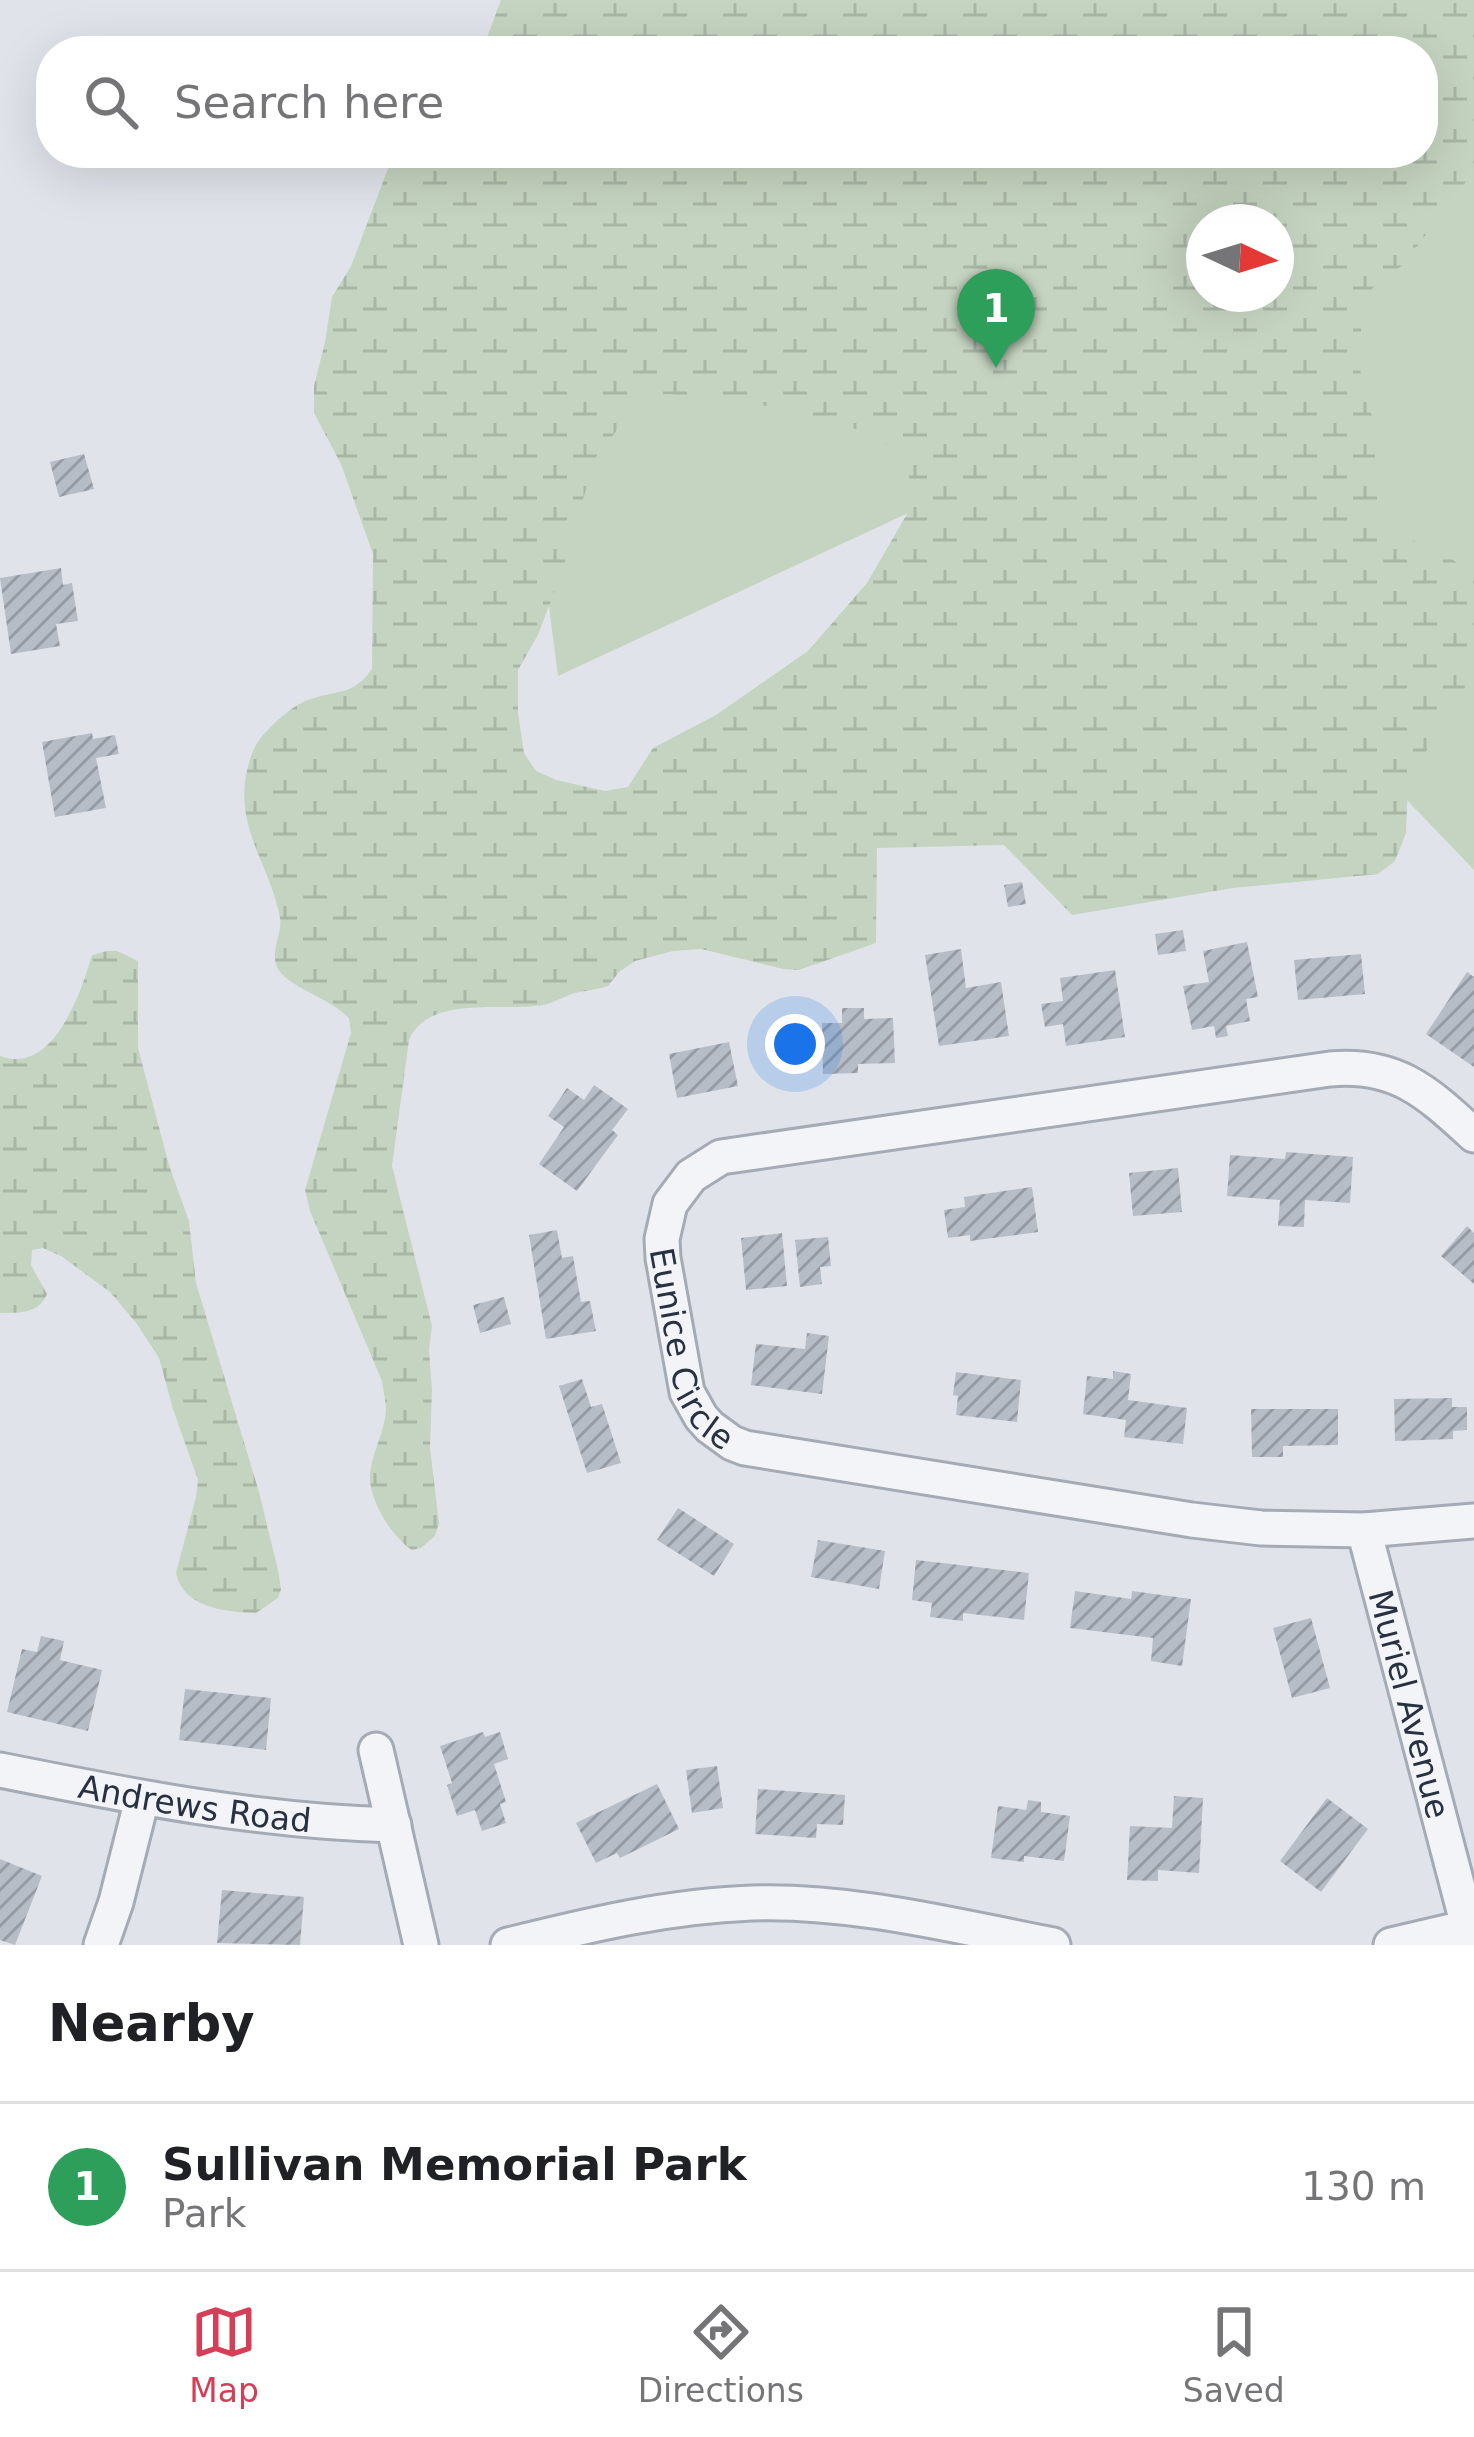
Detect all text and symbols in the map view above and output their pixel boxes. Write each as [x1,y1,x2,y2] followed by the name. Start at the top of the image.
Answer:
[36,36,1438,168] search box
[78,69,144,135] icon: search
[174,76,444,129] text: Search here
[1186,204,1294,312] north arrow
[957,269,1035,368] pin: 1
[765,1014,825,1074] your location
[642,1245,742,1458] street label: Eunice Circle
[1361,1586,1458,1823] street label: Muriel Avenue
[75,1766,313,1840] street label: Andrews Road
[48,1994,255,2053] text: Nearby
[162,2138,747,2191] text: Sullivan Memorial Park
[73,2164,101,2209] text: 1
[1301,2164,1426,2209] text: 130 m
[162,2191,246,2236] text: Park
[189,2299,259,2410] tab: Map
[638,2299,804,2410] tab: Directions
[1183,2299,1285,2410] tab: Saved

